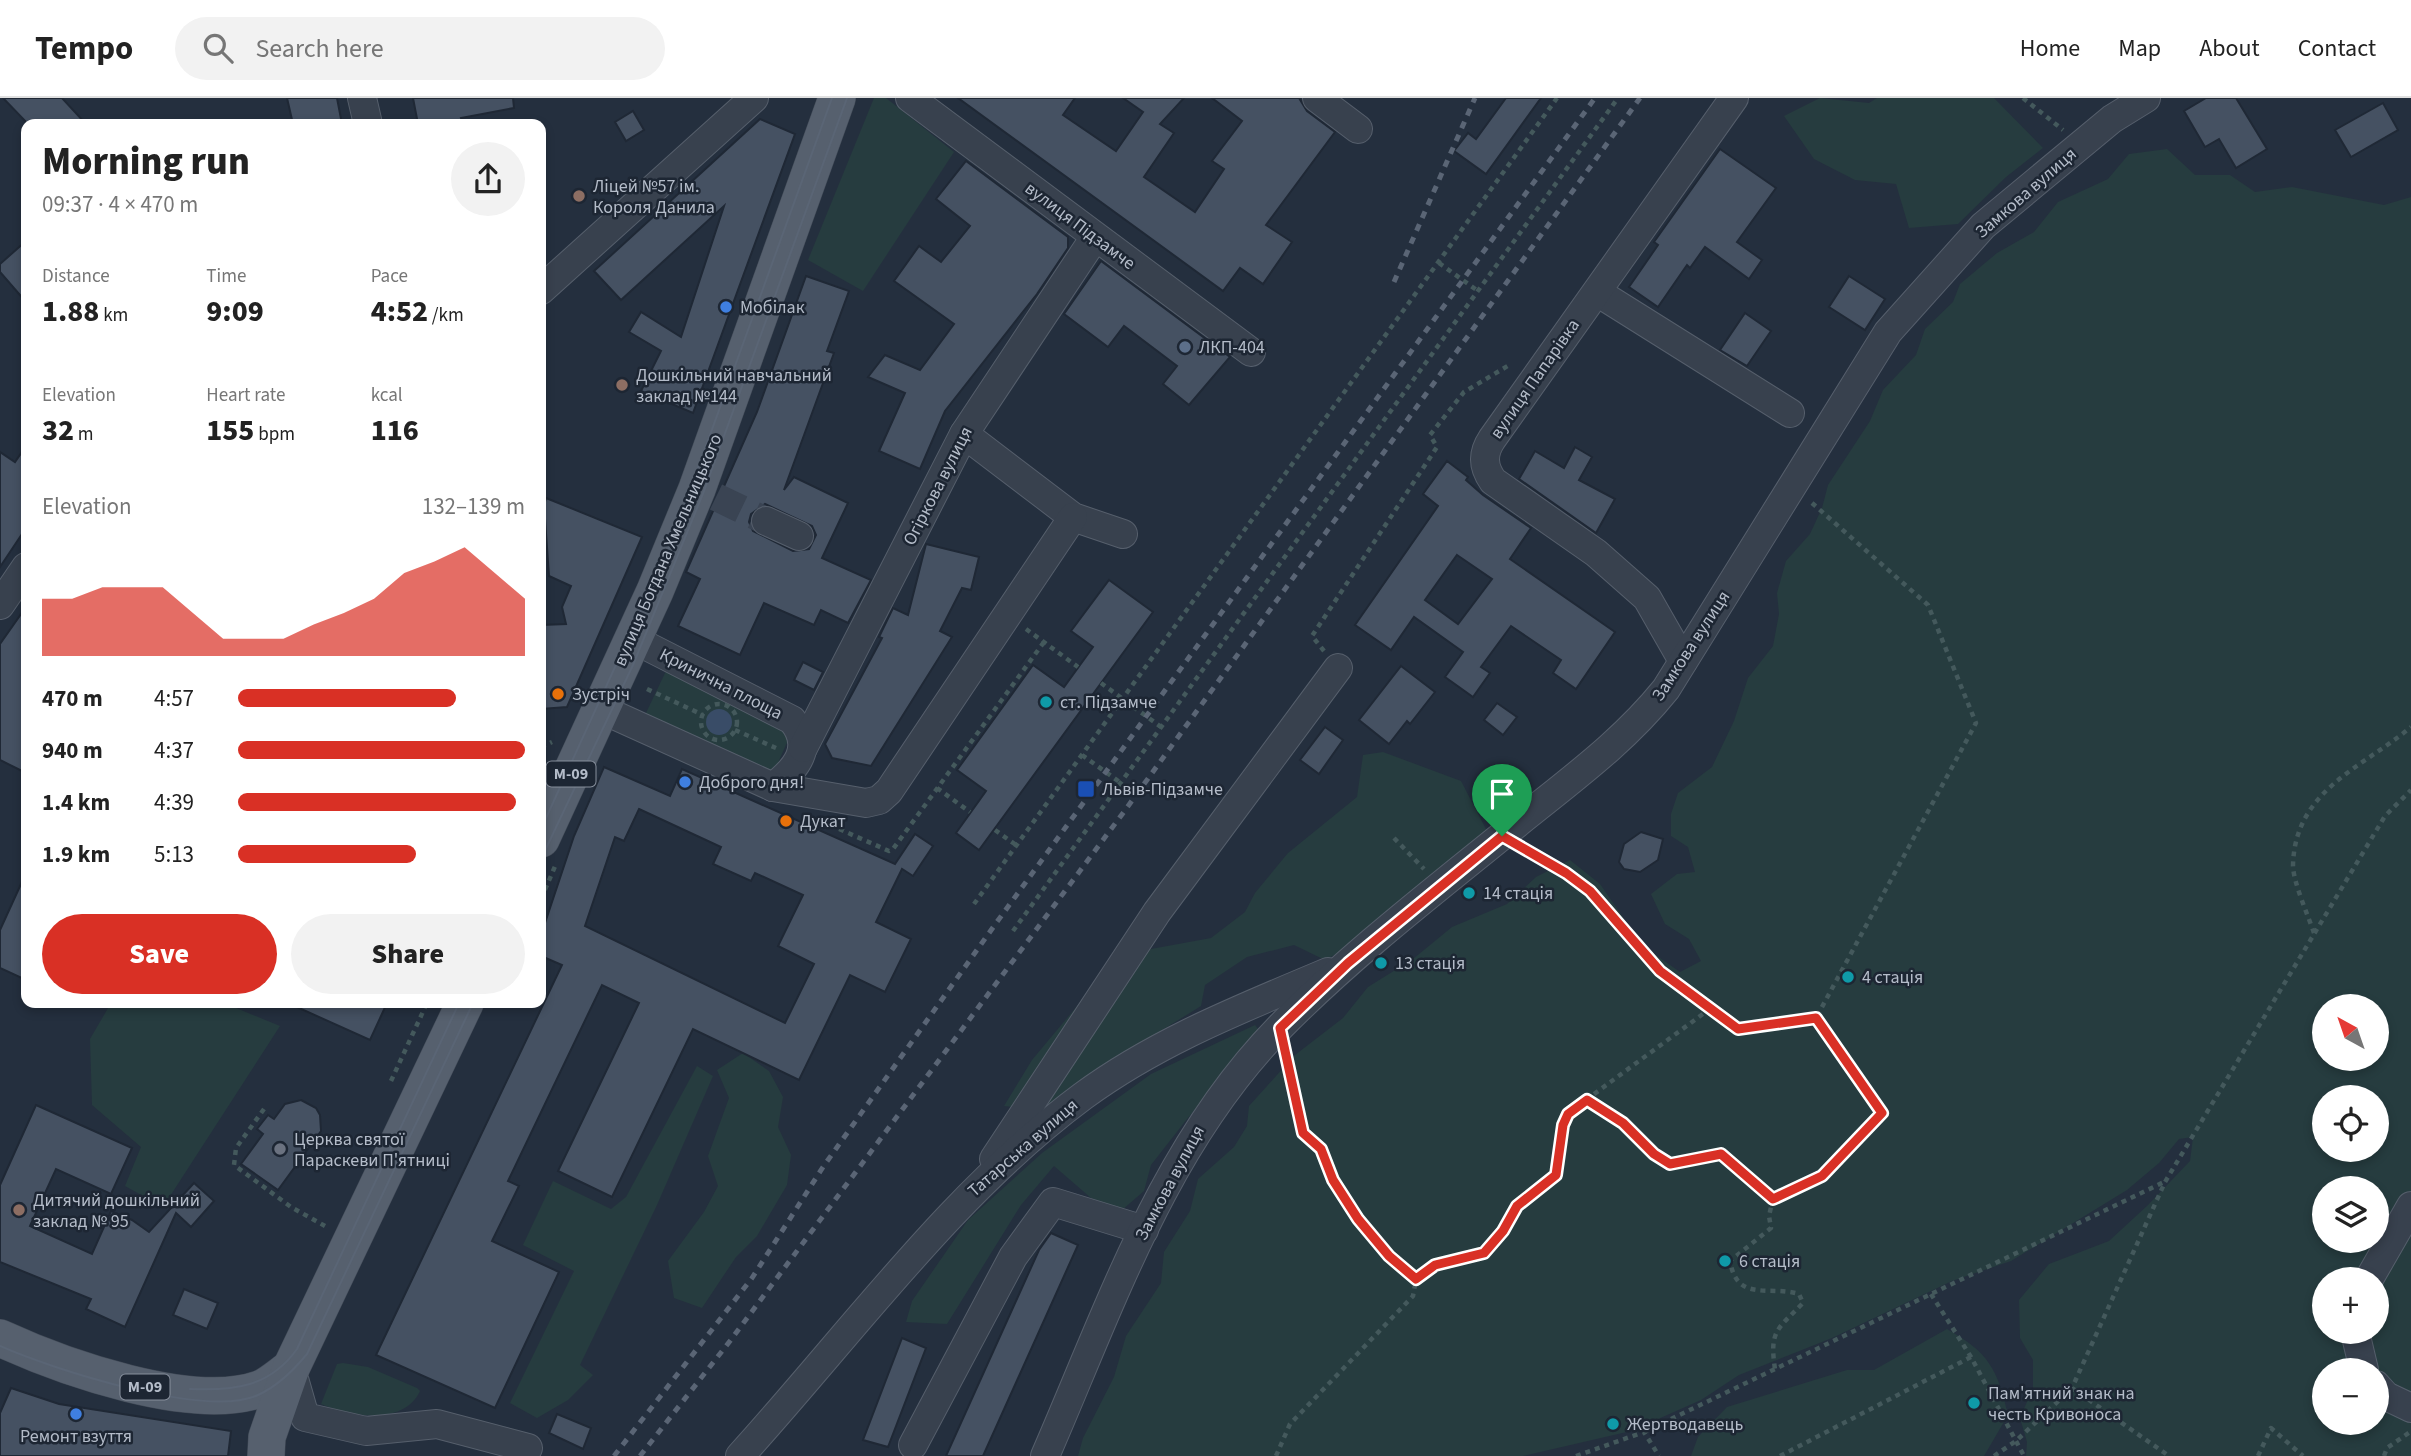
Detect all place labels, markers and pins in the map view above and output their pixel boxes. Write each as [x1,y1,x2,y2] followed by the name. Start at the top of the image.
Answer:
[593,174,715,220] place label: Ліцей №57 ім. Короля Данила
[571,188,587,204] marker: Ліцей №57 ім. Короля Данила
[740,295,805,320] place label: Мобілак
[718,299,734,315] marker: Мобілак
[1199,335,1265,360] place label: ЛКП-404
[1177,339,1193,355] marker: ЛКП-404
[636,363,832,409] place label: Дошкільний навчальний заклад №144
[614,377,630,393] marker: Дошкільний навчальний заклад №144
[572,682,630,707] place label: Зустріч
[550,686,566,702] marker: Зустріч
[1060,690,1157,715] place label: ст. Підзамче
[1038,694,1054,710] marker: ст. Підзамче
[1472,764,1532,836] pin
[699,770,804,795] place label: Доброго дня!
[677,774,693,790] marker: Доброго дня!
[1102,777,1223,802] place label: Львів-Підзамче
[1076,779,1096,799] marker: Львів-Підзамче
[800,809,846,834] place label: Дукат
[778,813,794,829] marker: Дукат
[1483,881,1553,906] place label: 14 стація
[1461,885,1477,901] marker: 14 стація
[1395,951,1465,976] place label: 13 стація
[1373,955,1389,971] marker: 13 стація
[1862,965,1923,990] place label: 4 стація
[1840,969,1856,985] marker: 4 стація
[294,1127,450,1173] place label: Церква святої Параскеви П'ятниці
[272,1141,288,1157] marker: Церква святої Параскеви П'ятниці
[33,1188,200,1234] place label: Дитячий дошкільний заклад № 95
[11,1202,27,1218] marker: Дитячий дошкільний заклад № 95
[1739,1249,1800,1274] place label: 6 стація
[1717,1253,1733,1269] marker: 6 стація
[1988,1381,2135,1427] place label: Пам'ятний знак на честь Кривоноса
[1966,1395,1982,1411] marker: Пам'ятний знак на честь Кривоноса
[68,1406,84,1422] marker: Ремонт взуття
[1627,1412,1743,1437] place label: Жертводавець
[1605,1416,1621,1432] marker: Жертводавець
[20,1424,132,1449] place label: Ремонт взуття

